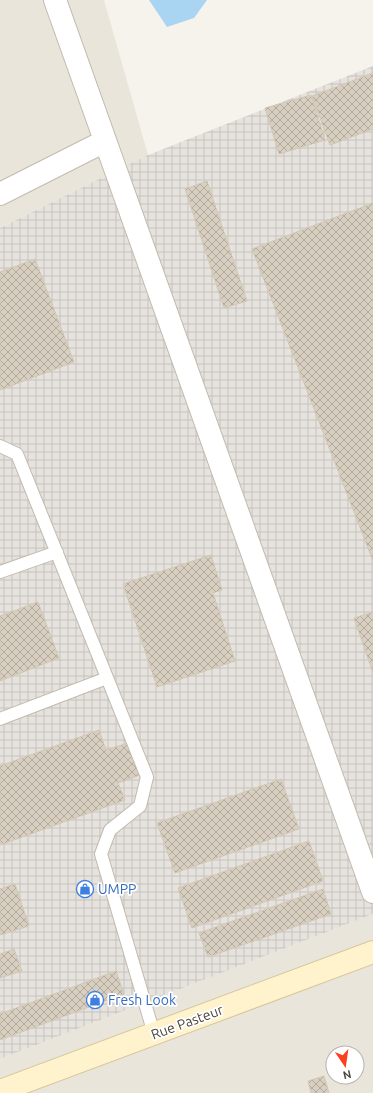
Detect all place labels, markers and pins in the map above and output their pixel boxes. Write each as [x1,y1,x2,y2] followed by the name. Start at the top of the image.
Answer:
[75,879,95,899] shop icon: UMPP
[98,881,136,897] place label: UMPP
[85,990,105,1010] shop icon: Fresh Look
[108,992,176,1008] place label: Fresh Look

